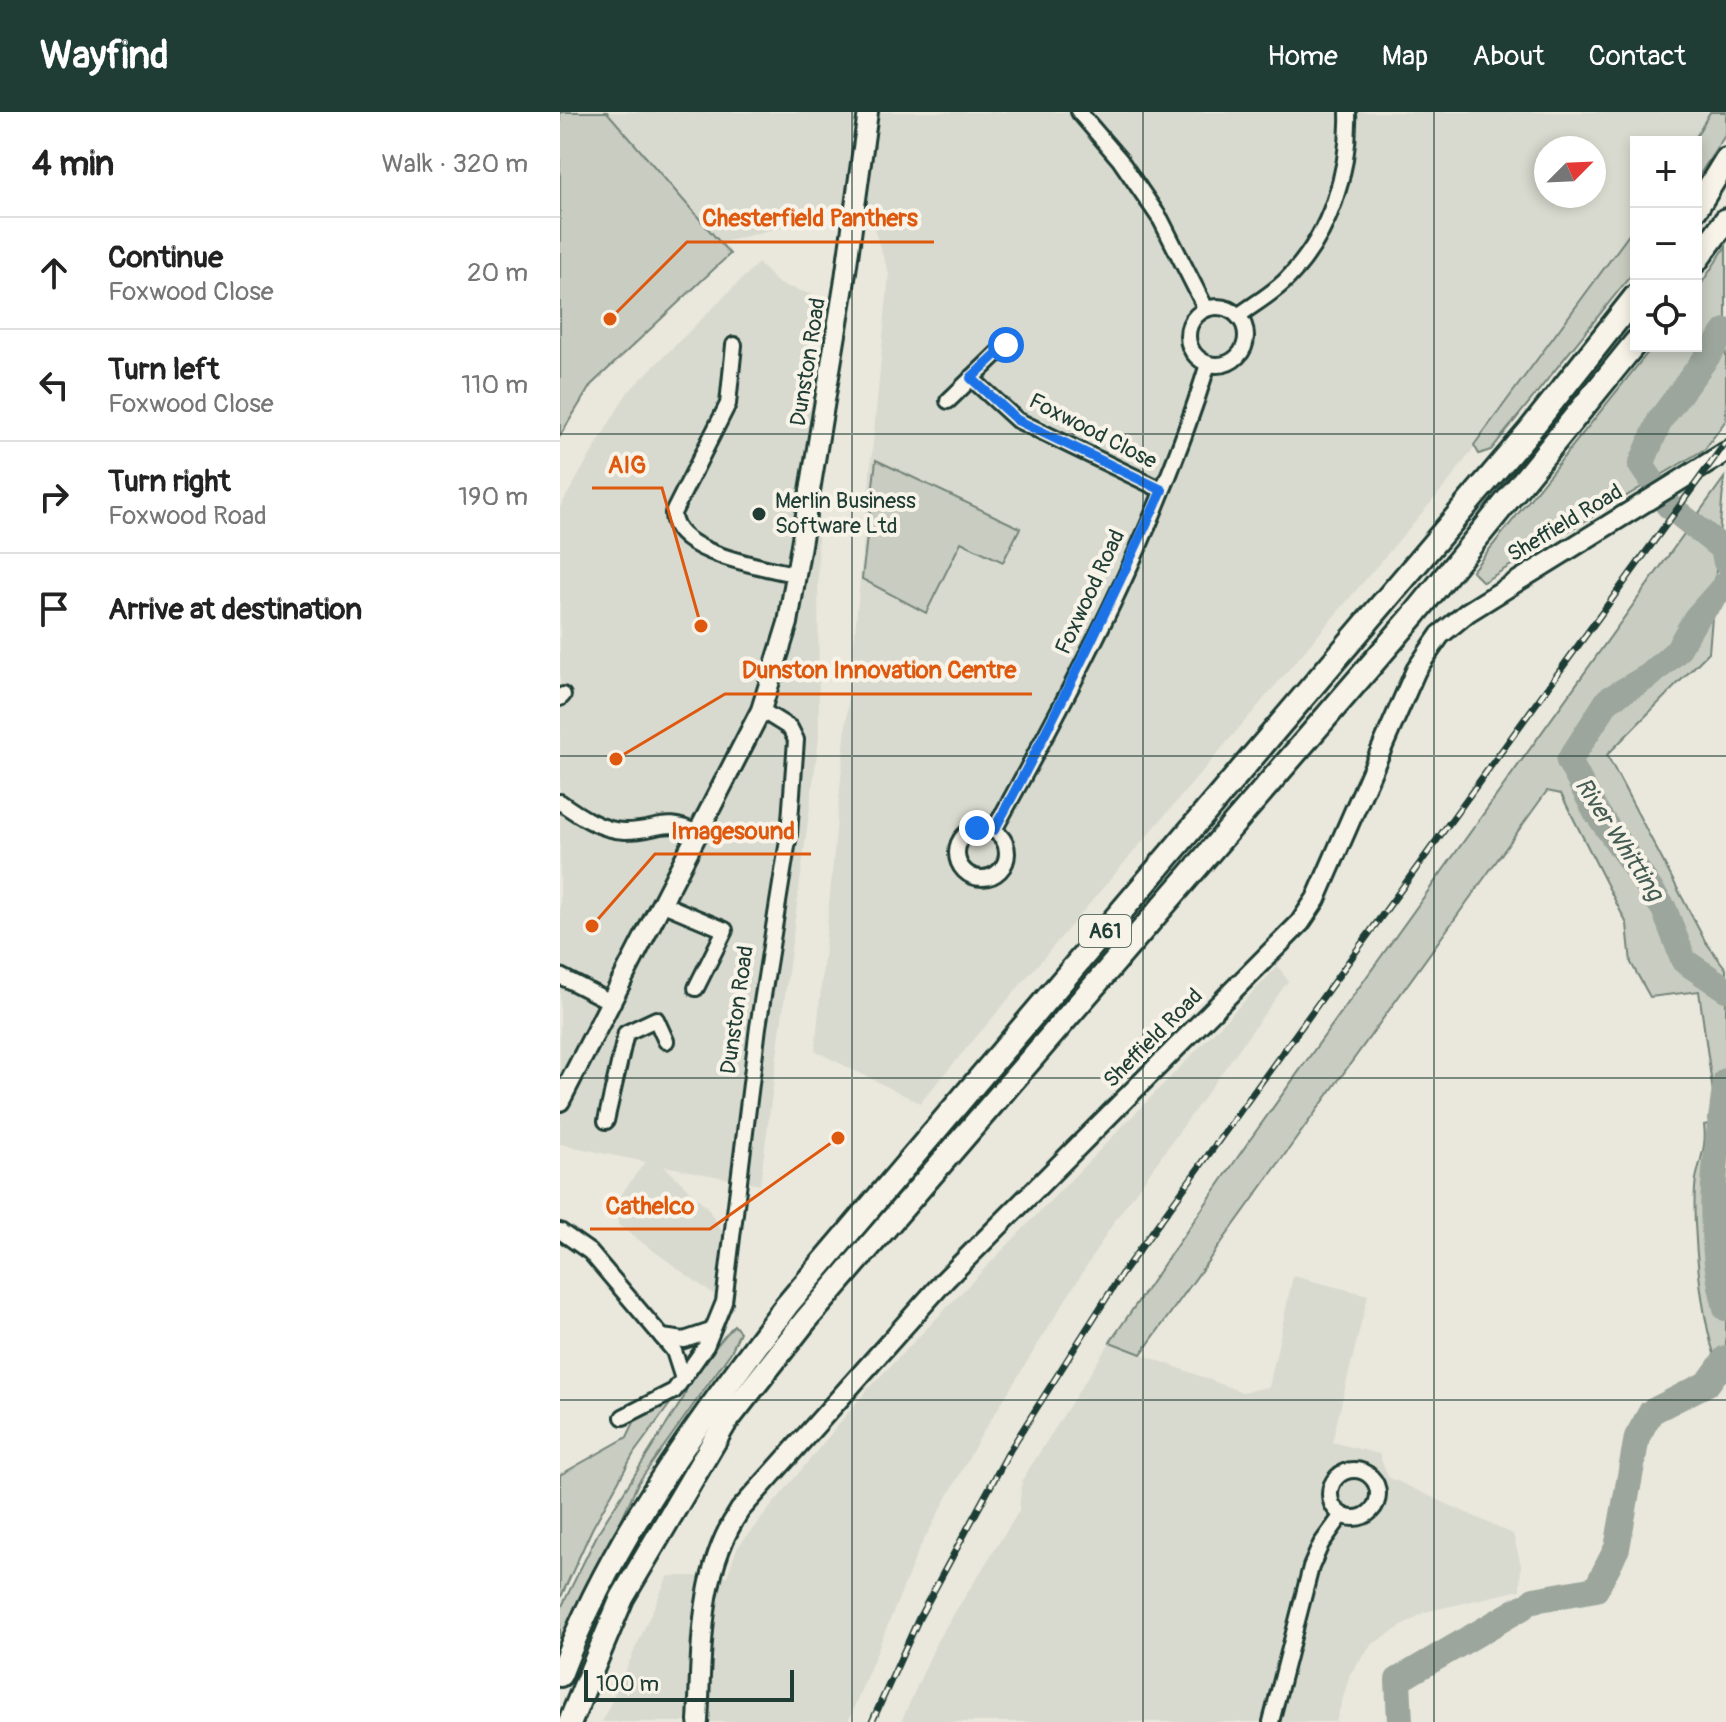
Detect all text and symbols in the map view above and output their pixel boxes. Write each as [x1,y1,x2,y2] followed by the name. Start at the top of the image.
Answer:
[40,32,169,80] text: Wayfind
[1267,39,1338,74] text: Home
[1382,39,1428,74] text: Map
[1472,39,1545,74] text: About
[1589,39,1686,74] text: Contact
[1534,136,1606,208] north arrow
[1630,136,1702,352] map controls
[1630,136,1702,208] button: +
[32,143,114,186] text: 4 min
[381,148,528,180] text: Walk · 320 m
[687,194,934,242] callout: Chesterfield Panthers
[702,204,918,233] text: Chesterfield Panthers
[1630,208,1702,280] button: −
[108,239,223,276] text: Continue
[32,251,76,295] icon: ahead
[467,257,528,289] text: 20 m
[108,276,274,308] text: Foxwood Close
[1630,280,1702,352] button: locate
[784,296,832,428] street label: Dunston Road
[988,327,1024,363] route start
[108,351,219,388] text: Turn left
[32,363,76,407] icon: left
[461,369,528,401] text: 110 m
[1024,387,1162,475] street label: Foxwood Close
[108,388,274,420] text: Foxwood Close
[592,440,662,488] callout: AIG
[608,451,646,480] text: AIG
[108,463,231,500] text: Turn right
[32,475,76,519] icon: right
[1502,478,1628,568] street label: Sheffield Road
[458,481,528,513] text: 190 m
[775,487,916,540] place label: Merlin Business Software Ltd
[108,500,267,532] text: Foxwood Road
[750,505,768,523] marker: Merlin Business Software Ltd
[1049,525,1131,659] street label: Foxwood Road
[32,587,76,631] icon: arrive
[108,591,362,628] text: Arrive at destination
[725,646,1032,694] callout: Dunston Innovation Centre
[742,656,1017,685] text: Dunston Innovation Centre
[1569,772,1670,907] water label: River Whitting
[655,806,811,854] callout: Imagesound
[959,810,995,846] route end
[671,817,795,846] text: Imagesound
[1079,915,1131,947] road number: A61
[714,944,760,1076] street label: Dunston Road
[1097,982,1209,1094] street label: Sheffield Road
[590,1181,710,1229] callout: Cathelco
[606,1192,695,1221] text: Cathelco
[584,1666,794,1702] scale bar
[596,1670,659,1698] text: 100 m

